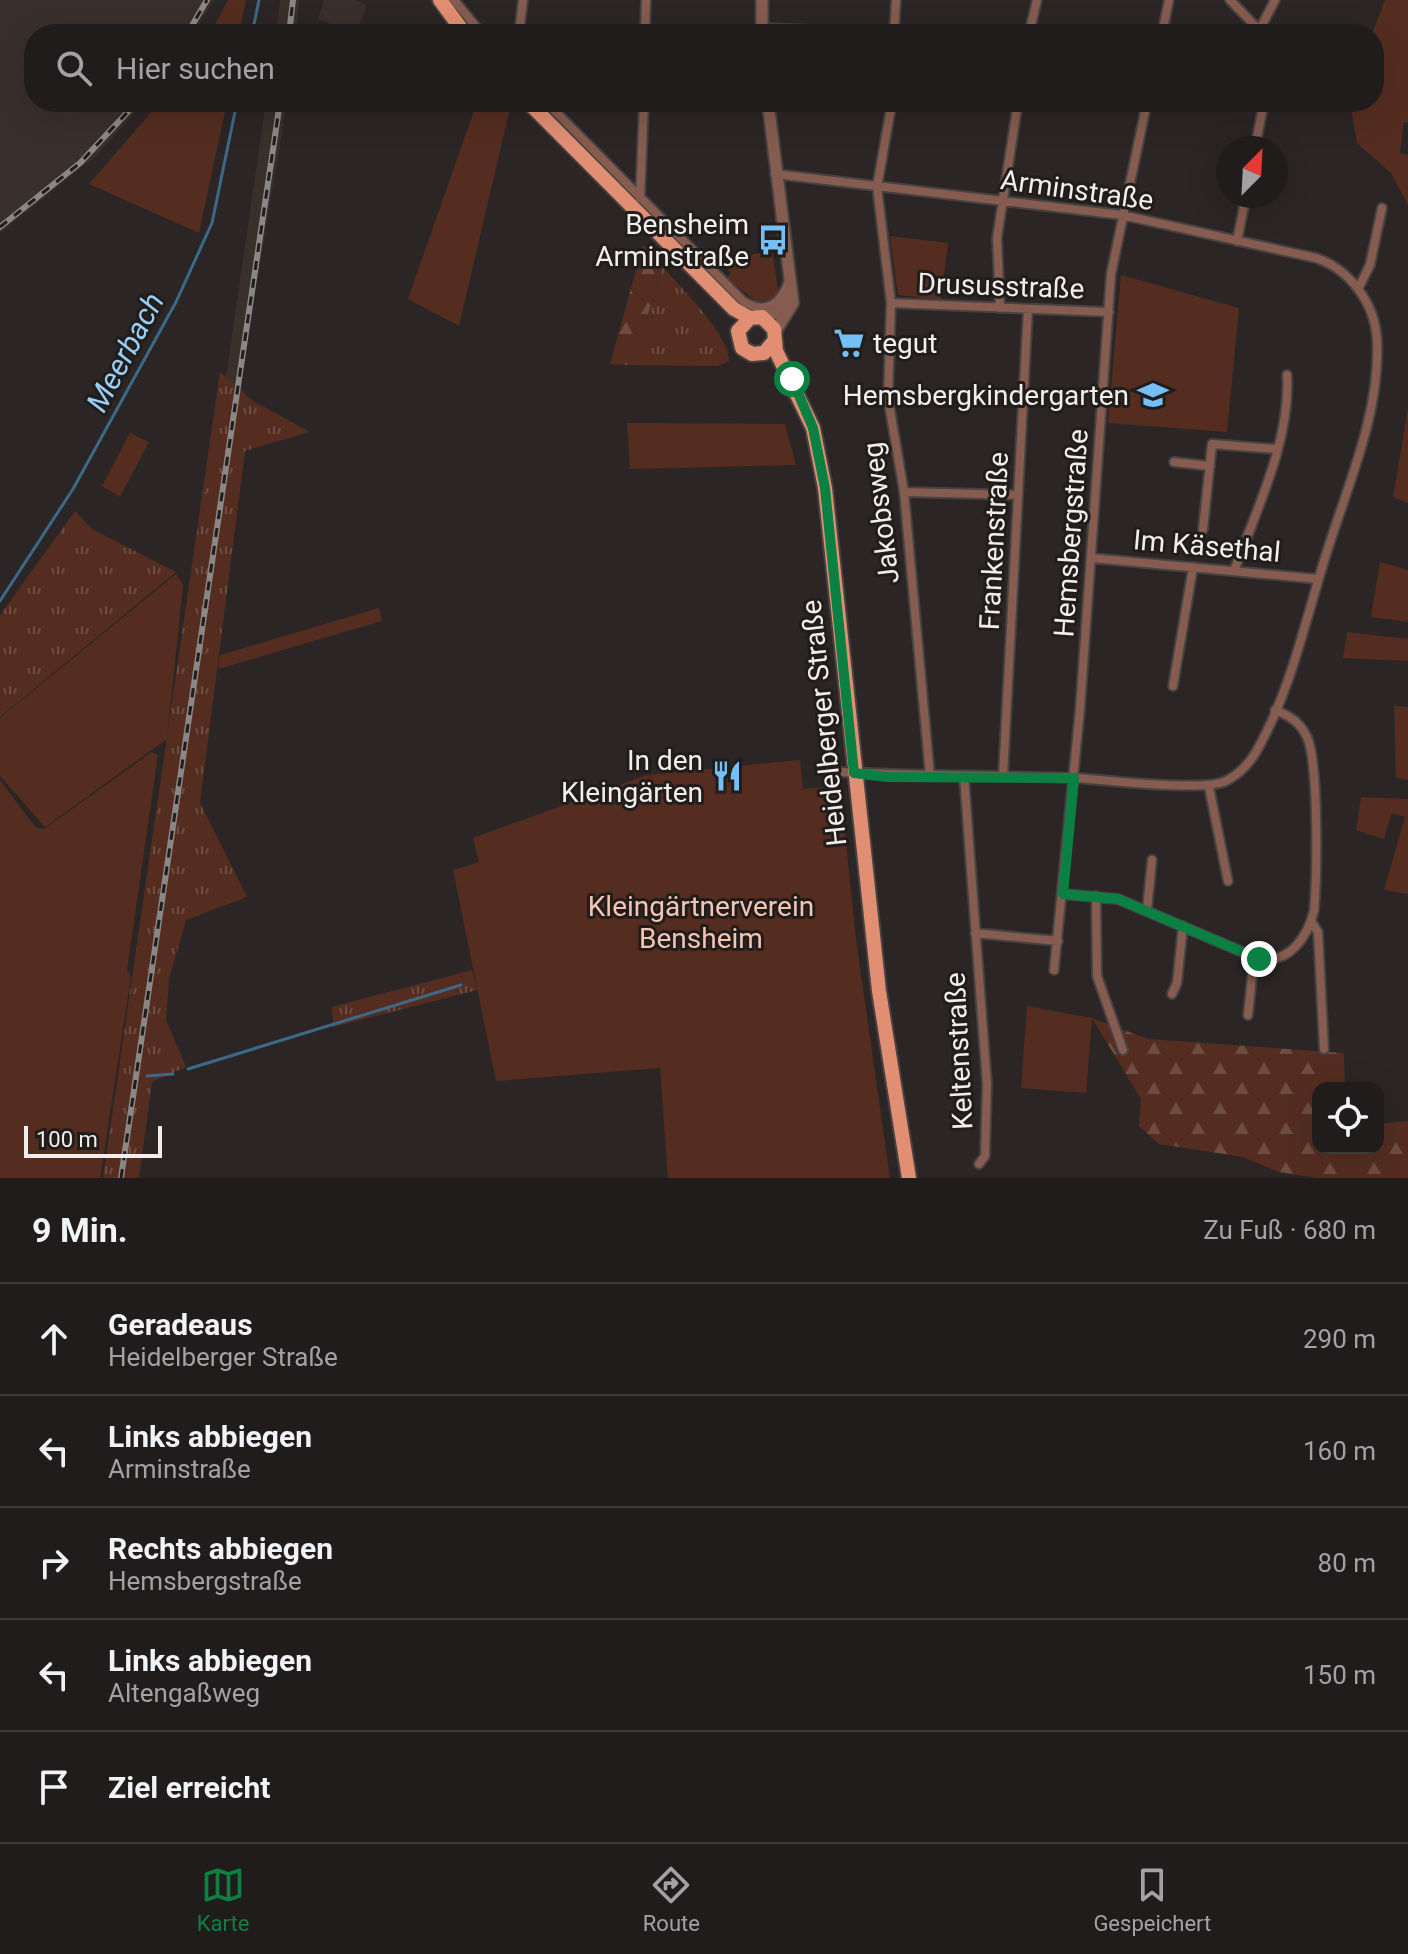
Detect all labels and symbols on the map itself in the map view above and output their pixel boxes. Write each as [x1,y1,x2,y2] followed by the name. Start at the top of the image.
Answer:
[1216,136,1288,208] north arrow
[999,163,1155,217] street label: Arminstraße
[595,208,749,273] place label: Bensheim Arminstraße
[756,223,790,257] bus stop icon: Bensheim Arminstraße
[917,267,1085,305] street label: Drususstraße
[79,287,171,417] water label: Meerbach
[832,326,866,360] supermarket icon: tegut
[873,327,937,360] place label: tegut
[774,361,810,397] route start
[1136,378,1170,412] school or university icon: Hemsbergkindergarten
[843,379,1129,412] place label: Hemsbergkindergarten
[1047,428,1095,638] street label: Hemsbergstraße
[856,440,906,586] street label: Jakobsweg
[973,451,1015,631] street label: Frankenstraße
[1132,523,1282,569] street label: Im Käsethal
[795,598,853,848] street label: Heidelberger Straße
[561,744,703,809] place label: In den Kleingärten
[710,759,744,793] restaurant icon: In den Kleingärten
[588,890,814,955] park label: Kleingärtnerverein Bensheim
[1241,941,1277,977] route end
[938,971,980,1131] street label: Keltenstraße
[24,1122,162,1158] scale bar

